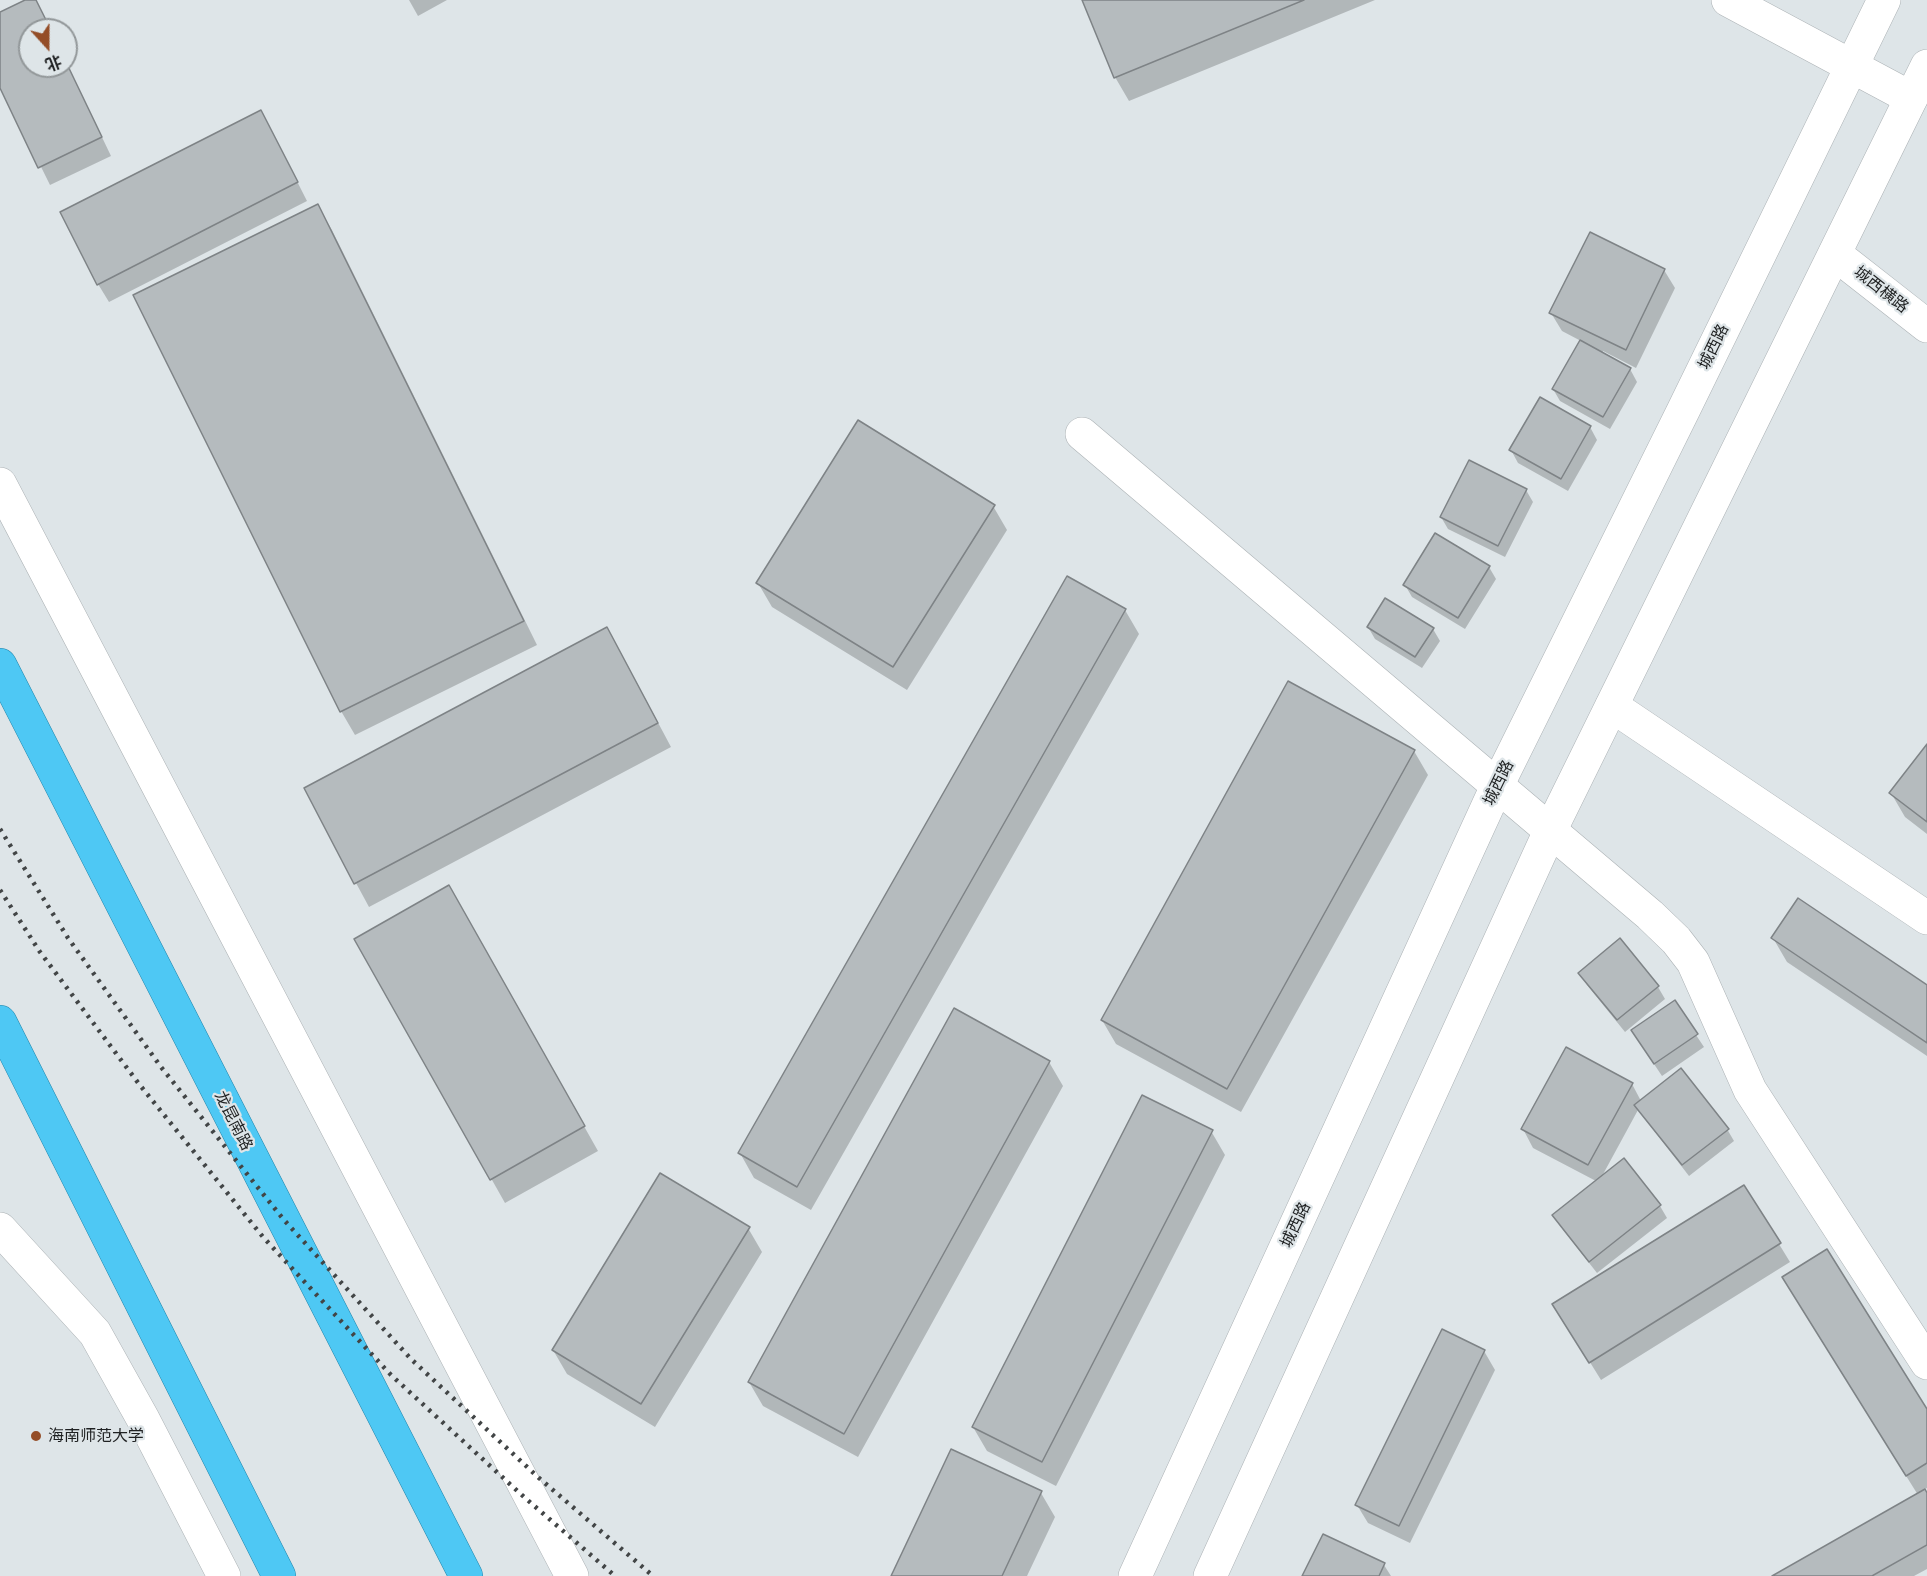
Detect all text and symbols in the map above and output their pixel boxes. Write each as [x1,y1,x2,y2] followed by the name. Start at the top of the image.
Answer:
[18,18,78,78] north arrow
[43,51,65,75] text: 北
[1850,263,1912,317] street label: 城西横路
[1695,321,1733,373] street label: 城西路
[1480,757,1518,809] street label: 城西路
[210,1088,256,1154] street label: 龙昆南路
[1277,1199,1315,1251] street label: 城西路
[48,1426,144,1446] place label: 海南师范大学
[29,1429,43,1443] marker: 海南师范大学

